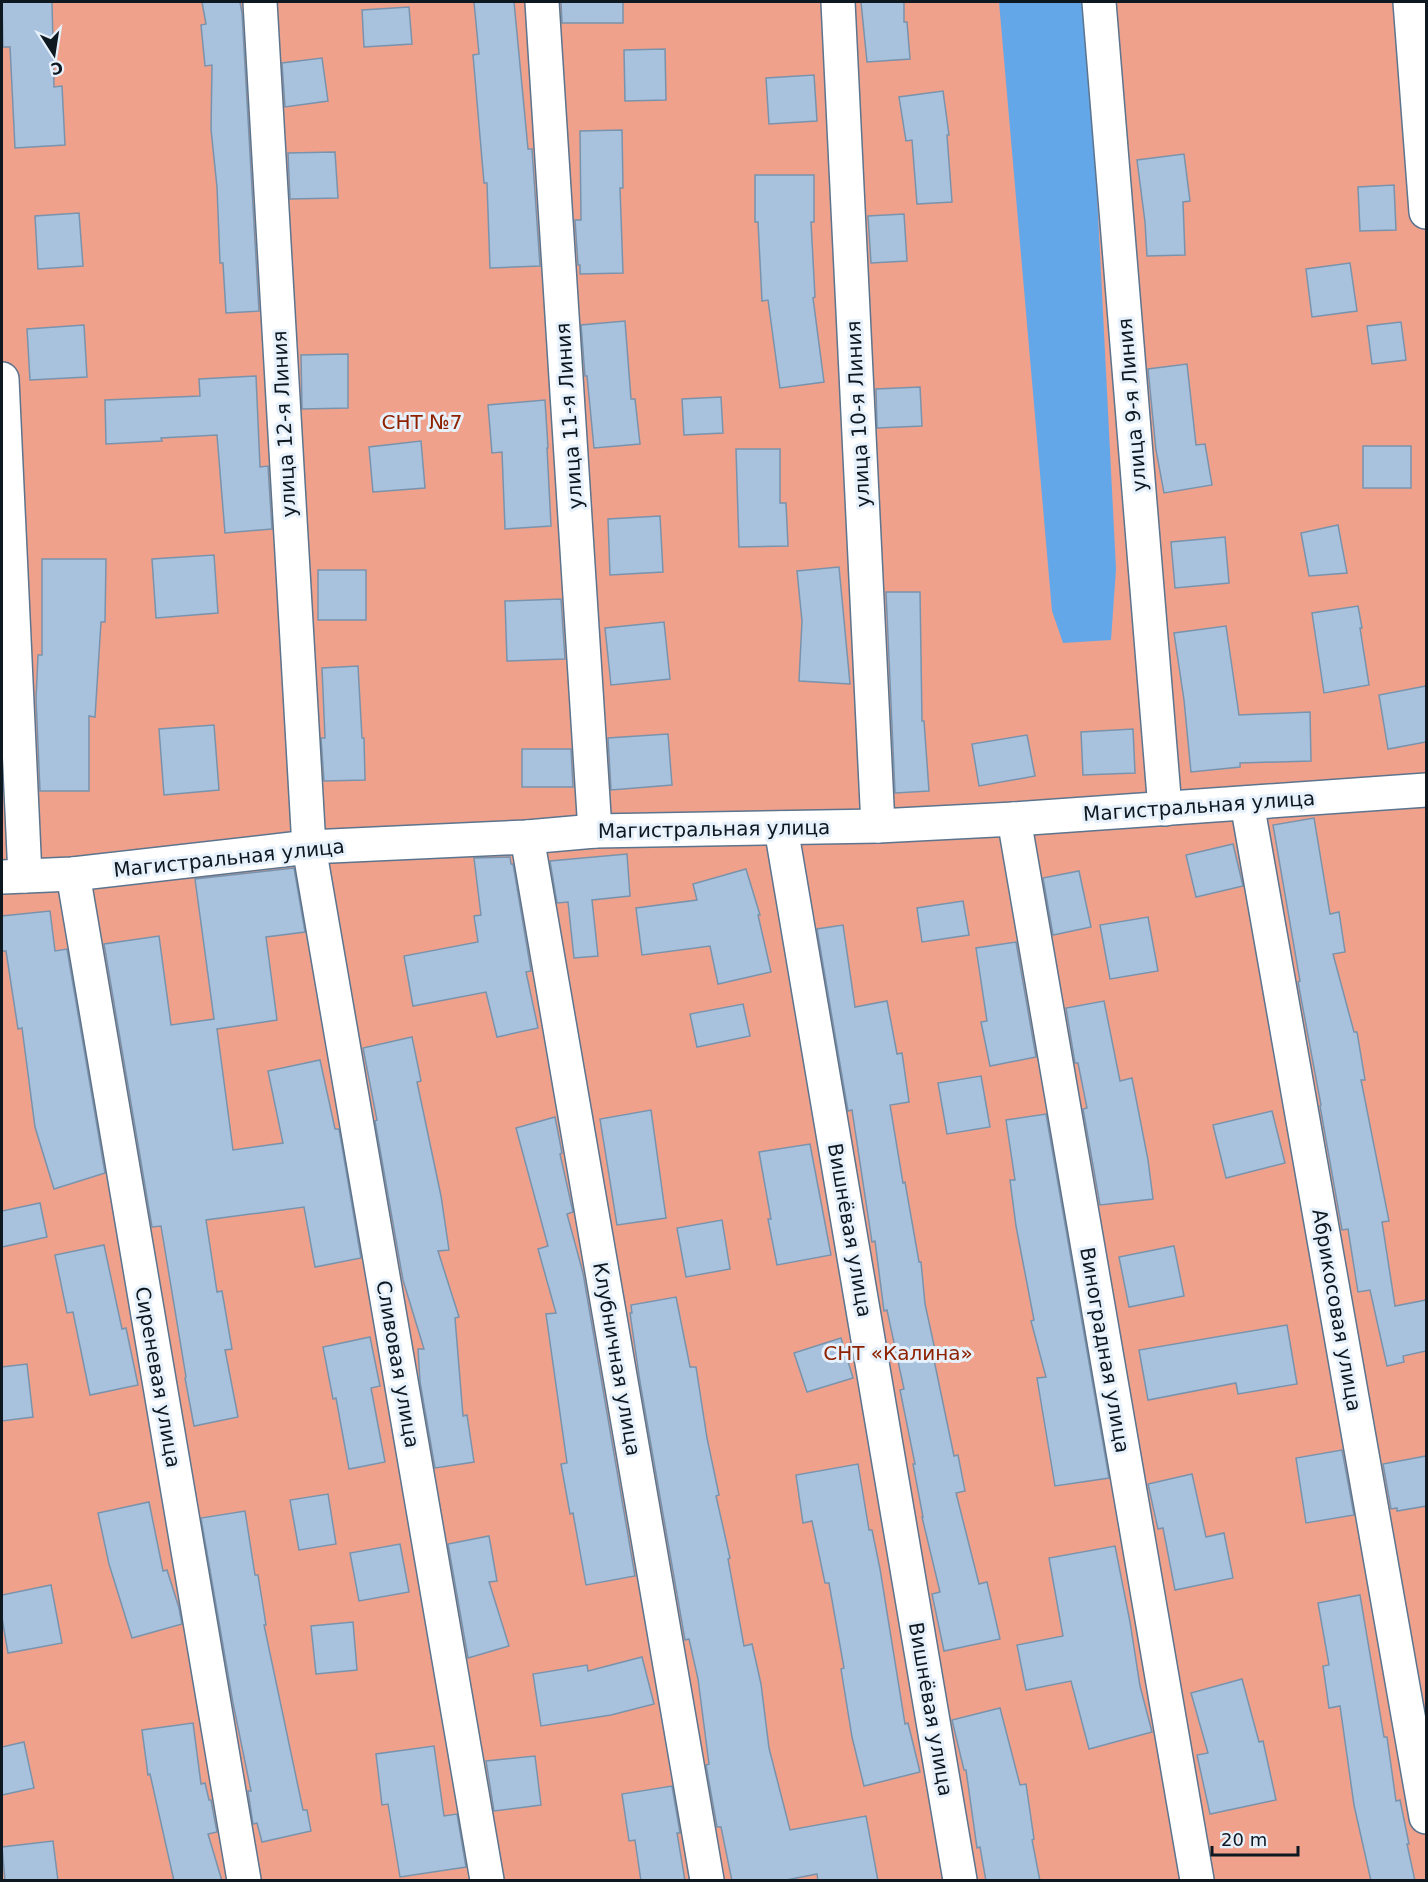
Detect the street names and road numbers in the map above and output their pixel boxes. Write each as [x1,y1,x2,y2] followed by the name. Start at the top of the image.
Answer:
[1112,317,1152,493] street label: улица 9-я Линия
[841,320,875,508] street label: улица 10-я Линия
[551,322,587,510] street label: улица 11-я Линия
[267,330,301,518] street label: улица 12-я Линия
[1082,786,1316,826] street label: Магистральная улица
[598,815,830,843] street label: Магистральная улица
[112,834,346,882] street label: Магистральная улица
[823,1141,877,1319] street label: Вишнёвая улица
[1307,1207,1367,1413] street label: Абрикосовая улица
[1075,1245,1135,1455] street label: Виноградная улица
[588,1260,646,1458] street label: Клубничная улица
[371,1278,425,1450] street label: Сливовая улица
[130,1285,186,1469] street label: Сиреневая улица
[904,1620,958,1798] street label: Вишнёвая улица

